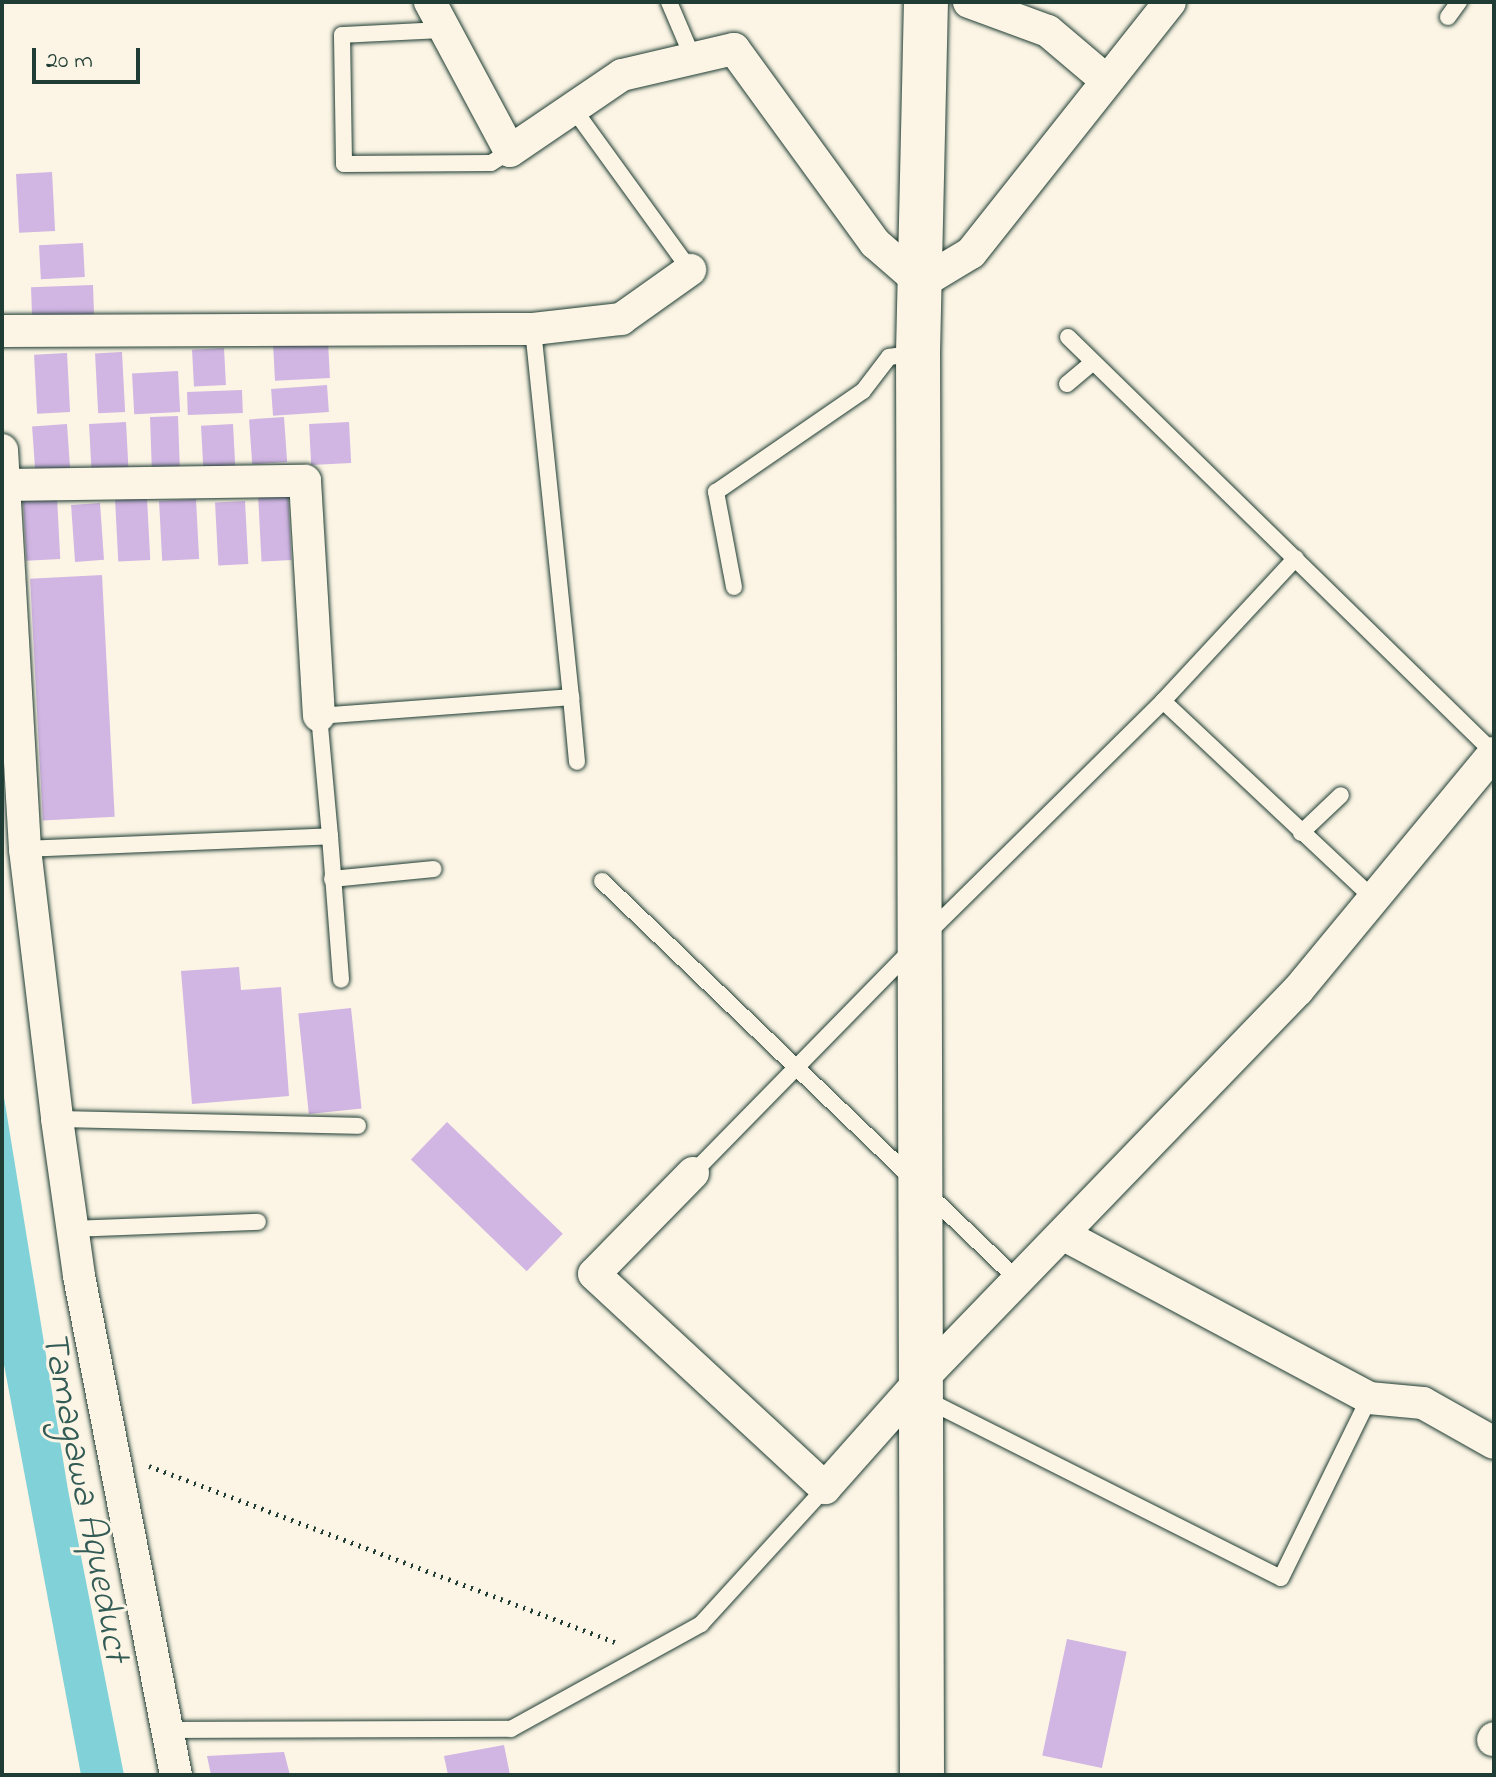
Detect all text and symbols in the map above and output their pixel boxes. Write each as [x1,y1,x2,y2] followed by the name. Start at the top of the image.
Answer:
[36,32,144,82] scale bar
[46,44,93,79] text: 20 m
[29,1328,137,1666] water label: Tamagawa Aqueduct

